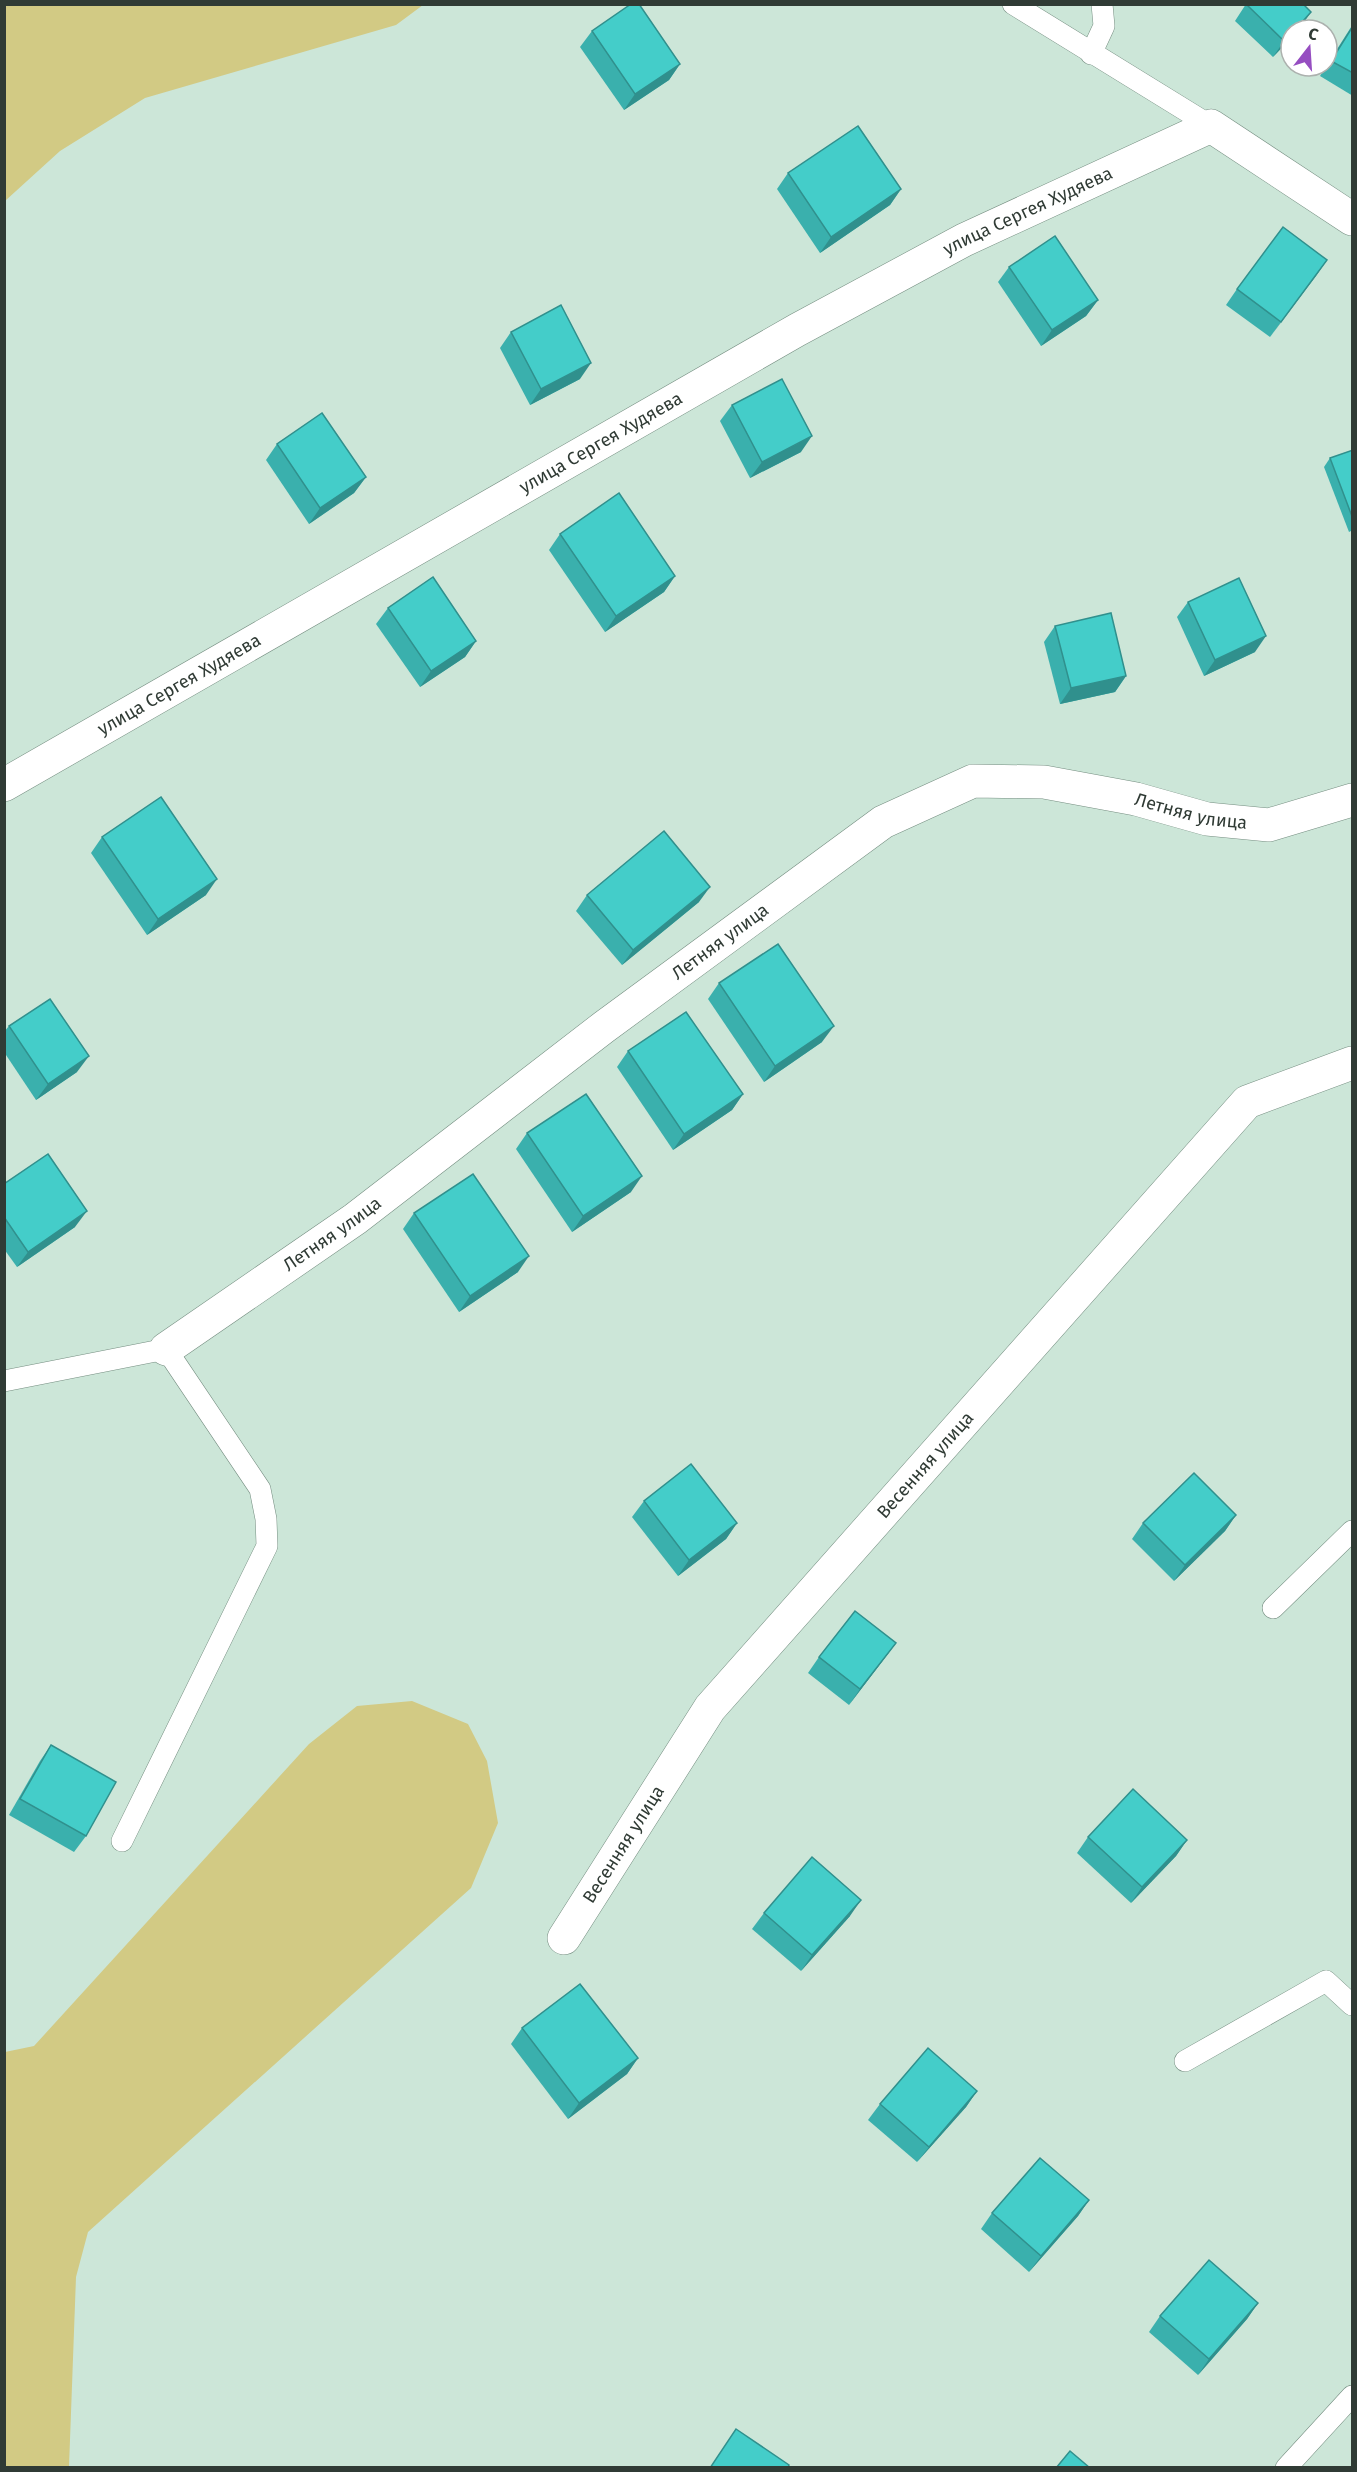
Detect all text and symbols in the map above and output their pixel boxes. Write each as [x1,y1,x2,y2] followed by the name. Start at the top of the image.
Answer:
[1279,18,1339,78] north arrow
[1306,24,1321,45] text: С
[939,162,1116,260] street label: улица Сергея Худяева
[515,387,686,498] street label: улица Сергея Худяева
[94,629,265,740] street label: улица Сергея Худяева
[1132,788,1248,834] street label: Летняя улица
[667,899,773,985] street label: Летняя улица
[279,1192,386,1276] street label: Летняя улица
[872,1407,978,1523] street label: Весенняя улица
[578,1781,669,1907] street label: Весенняя улица

